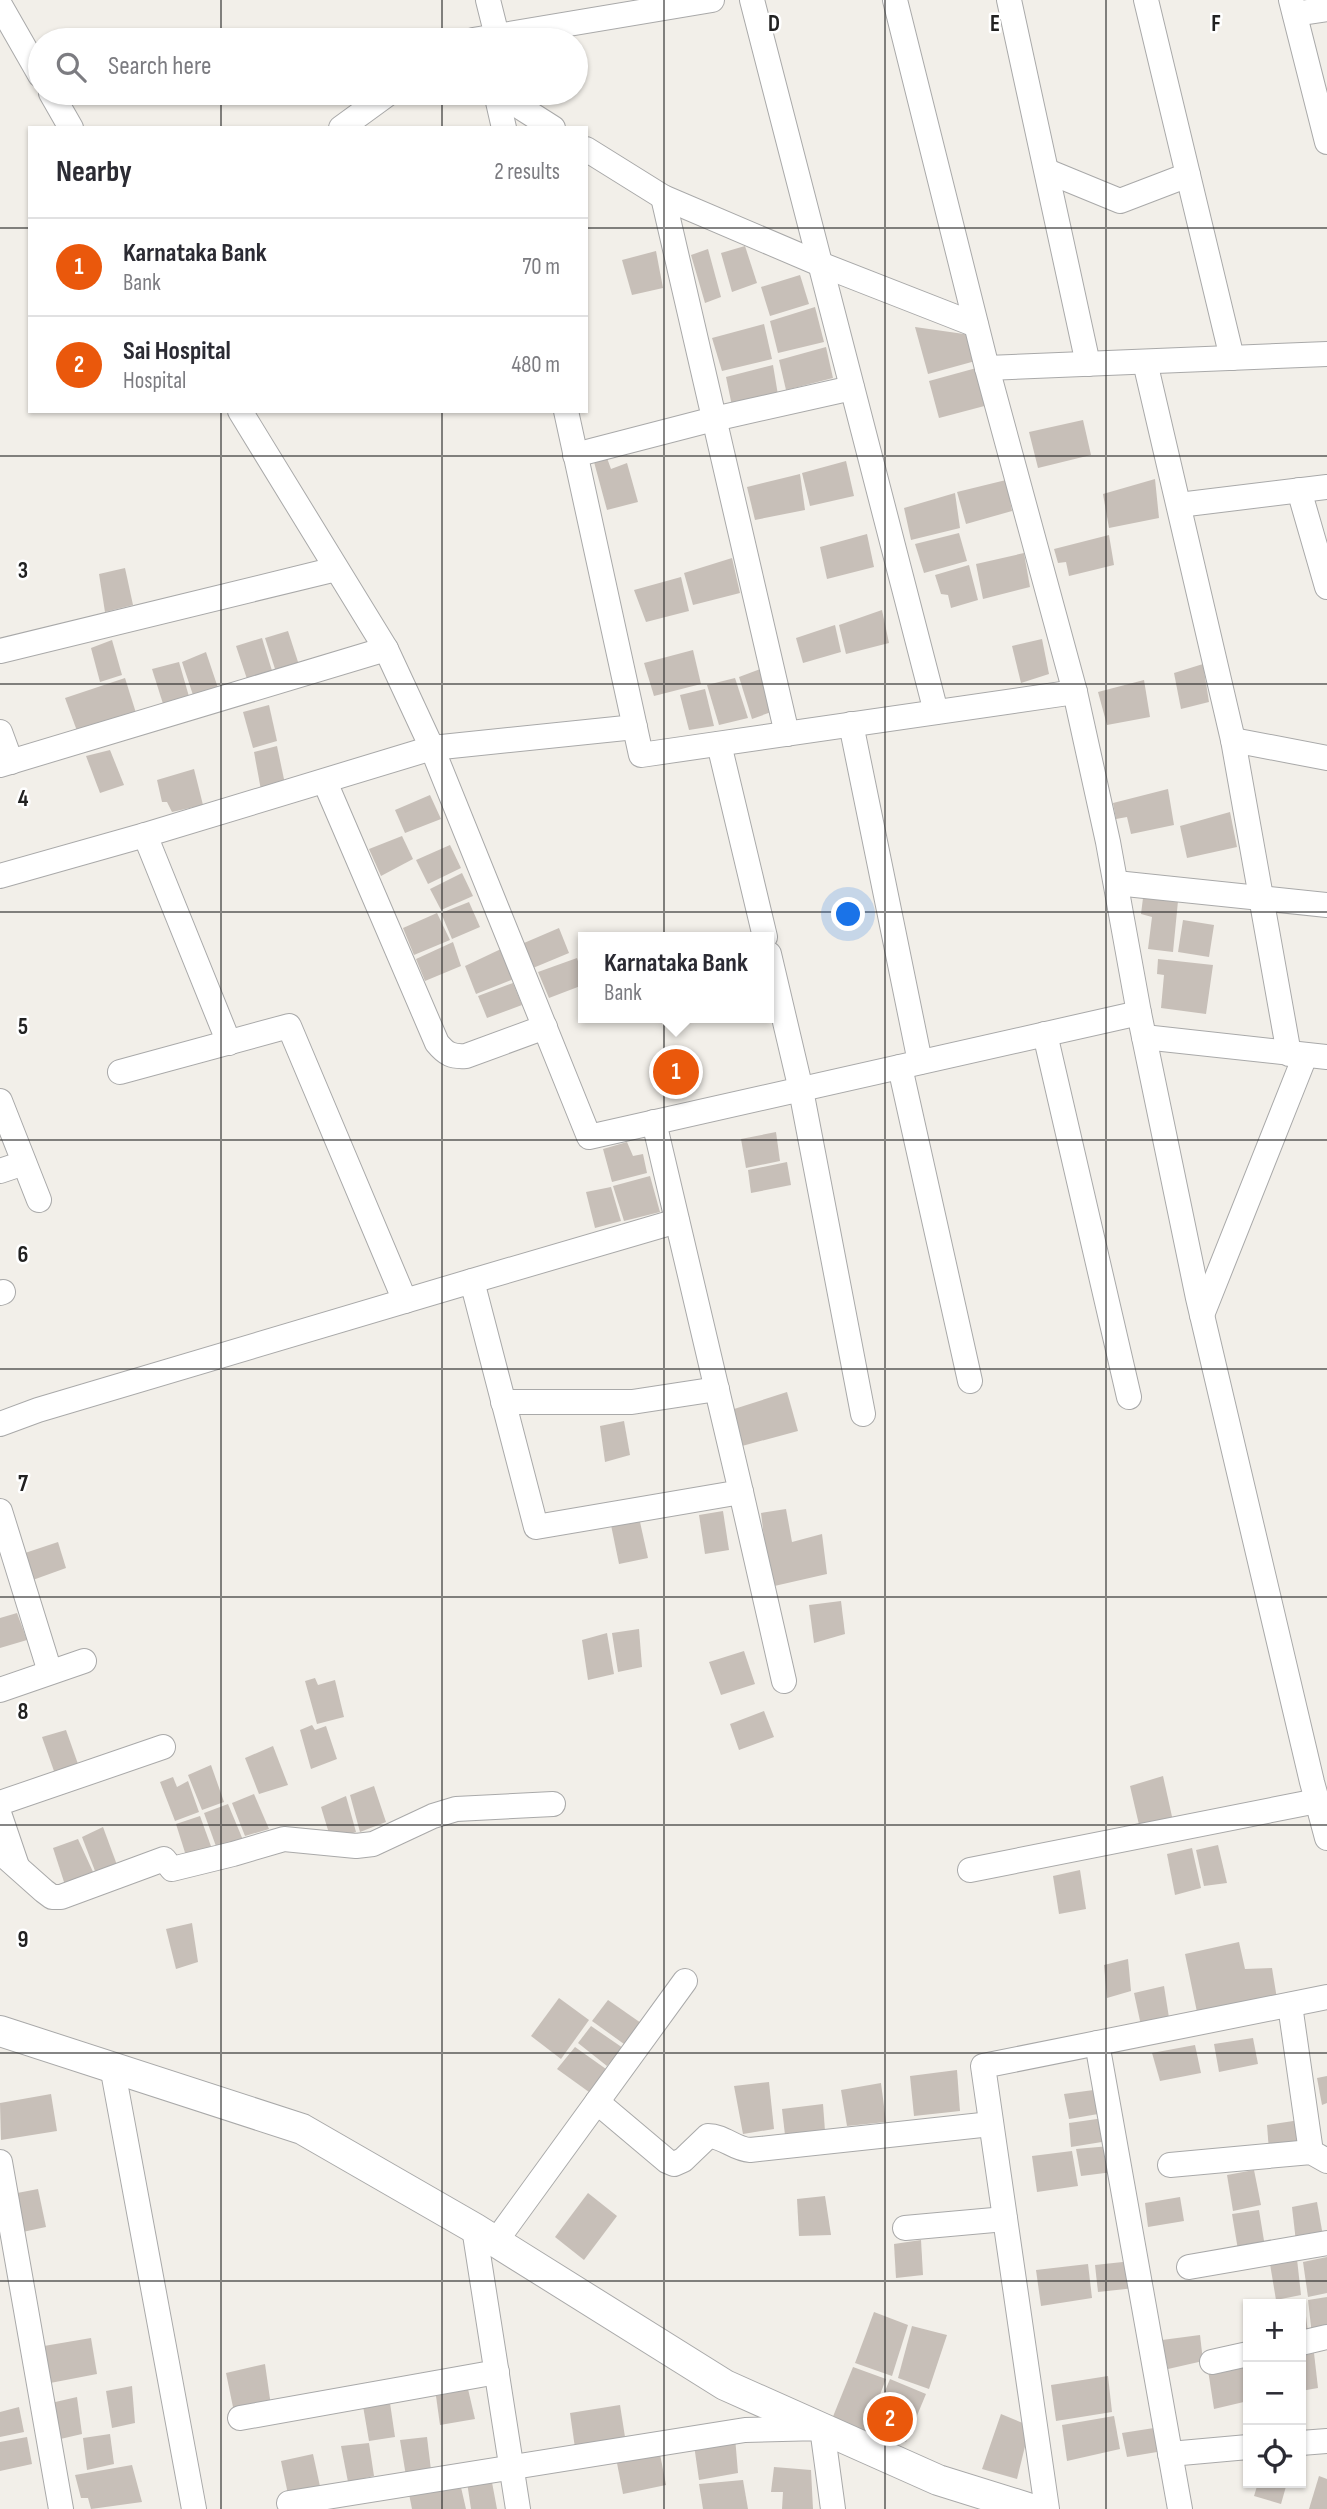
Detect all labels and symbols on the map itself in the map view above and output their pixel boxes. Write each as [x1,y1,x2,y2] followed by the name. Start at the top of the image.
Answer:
[768,10,780,38] text: D
[990,10,1000,38] text: E
[1211,10,1221,38] text: F
[18,557,28,585] text: 3
[18,785,29,813] text: 4
[831,897,865,931] your location
[18,1013,28,1041] text: 5
[653,1046,699,1098] pin: 1
[18,1241,28,1269] text: 6
[18,1470,28,1498] text: 7
[18,1698,29,1726] text: 8
[18,1926,28,1954] text: 9
[867,2393,913,2445] pin: 2

